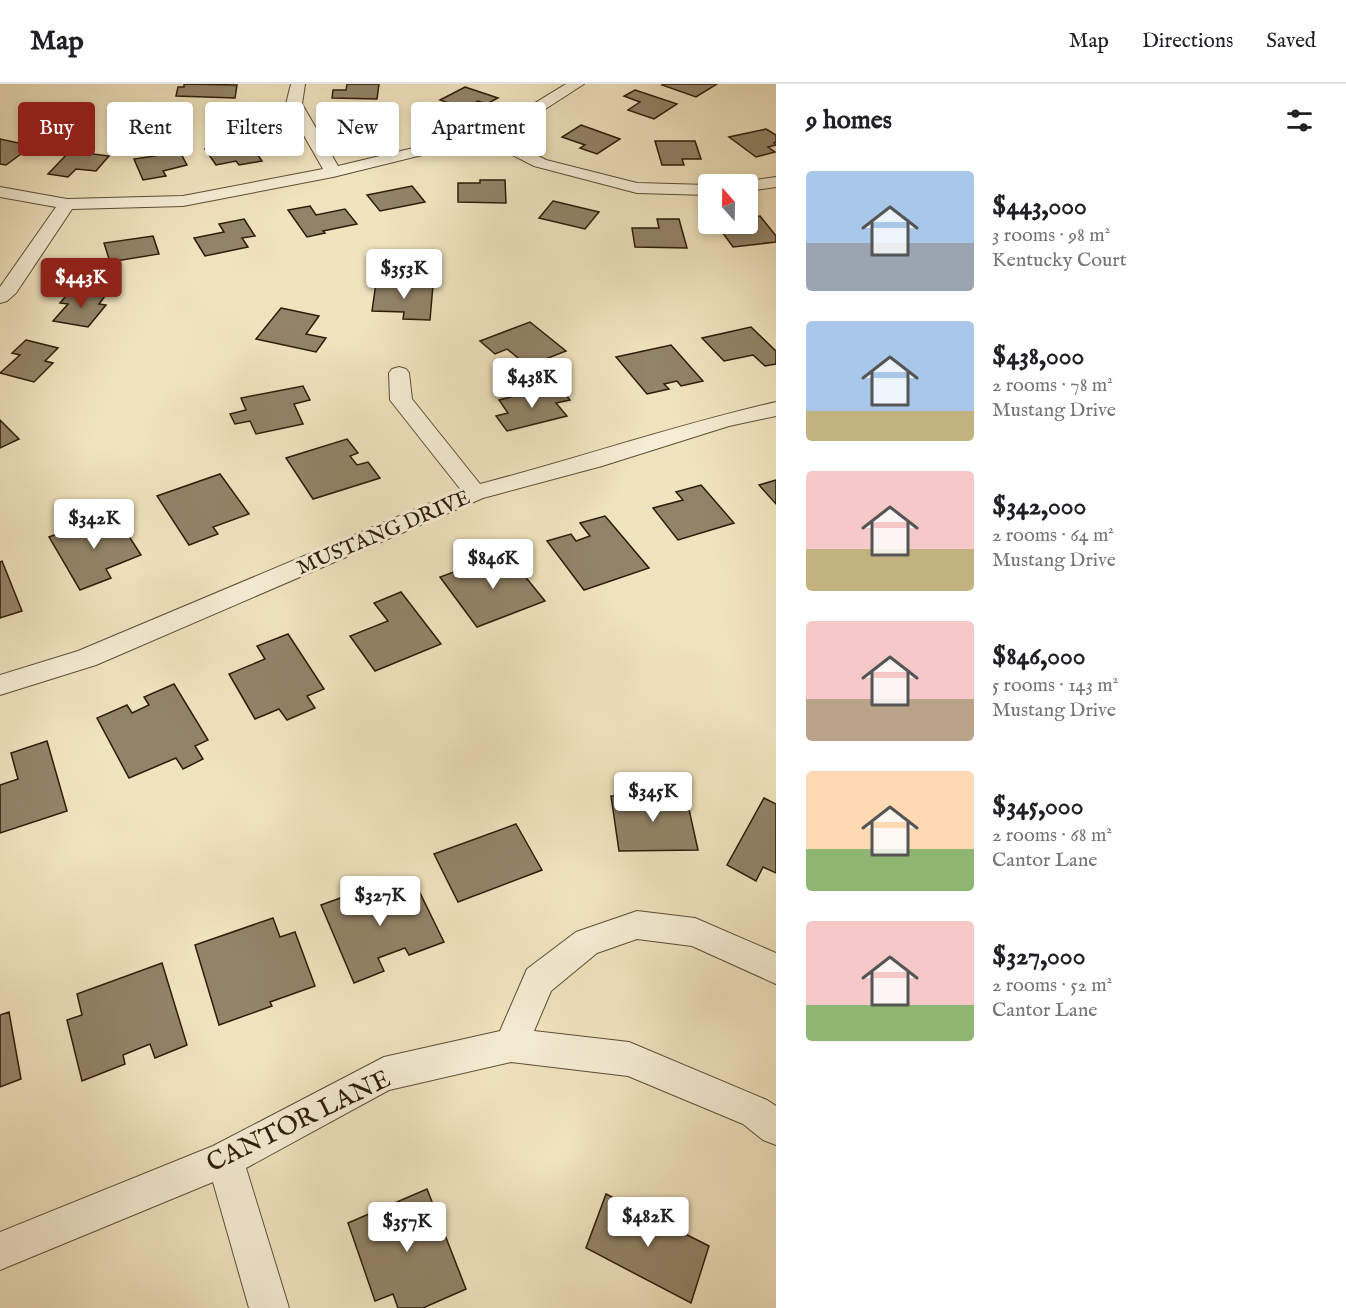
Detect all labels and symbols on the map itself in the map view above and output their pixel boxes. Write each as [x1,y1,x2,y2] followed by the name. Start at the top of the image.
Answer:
[698,174,758,234] north arrow
[362,249,446,300] pin: $353K
[39,258,123,309] pin: $443K
[490,358,574,409] pin: $438K
[293,485,474,582] street label: MUSTANG DRIVE
[52,499,136,550] pin: $342K
[451,539,535,590] pin: $846K
[611,772,695,823] pin: $345K
[338,876,422,927] pin: $327K
[201,1063,396,1180] street label: CANTOR LANE
[606,1197,690,1248] pin: $482K
[365,1202,449,1253] pin: $357K

